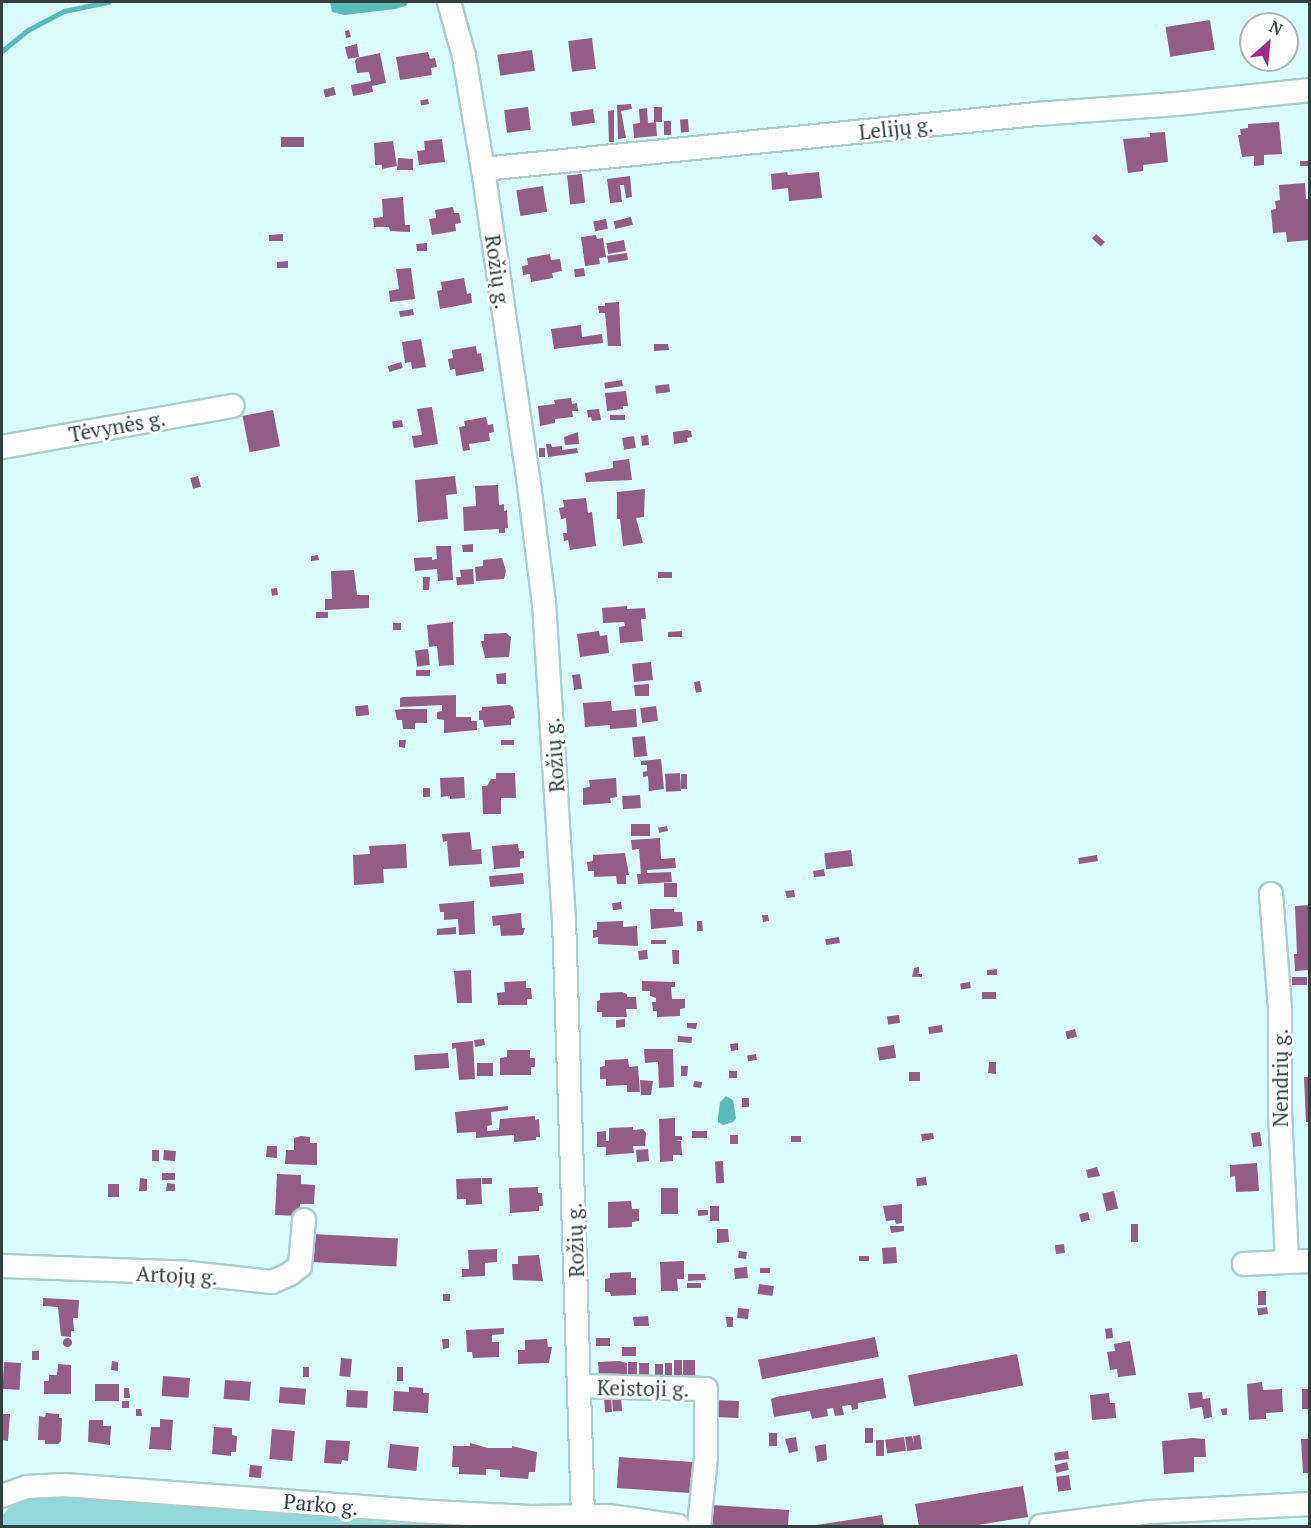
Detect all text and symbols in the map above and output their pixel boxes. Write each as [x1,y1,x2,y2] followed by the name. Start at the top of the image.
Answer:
[1239,12,1299,72] north arrow
[1266,15,1287,40] text: N
[857,112,935,144] street label: Lelijų g.
[480,233,516,311] street label: Rožių g.
[67,405,167,447] street label: Tėvynės g.
[539,717,569,793] street label: Rožių g.
[1267,1029,1293,1127] street label: Nendrių g.
[561,1202,589,1278] street label: Rožių g.
[135,1260,219,1290] street label: Artojų g.
[597,1375,689,1401] street label: Keistoji g.
[282,1488,360,1520] street label: Parko g.

